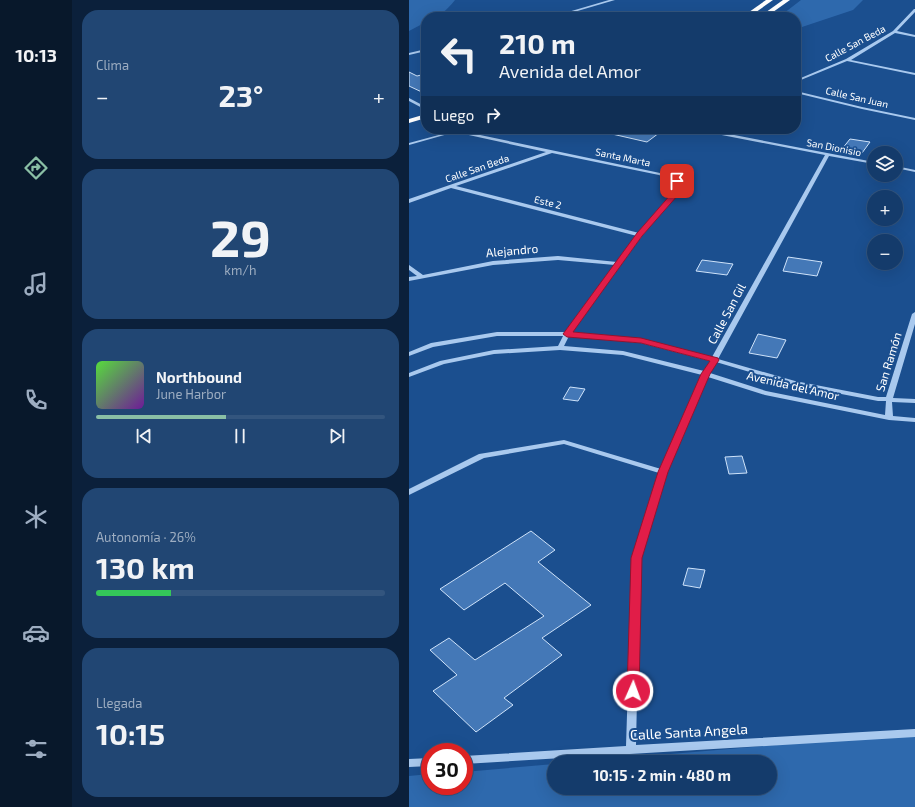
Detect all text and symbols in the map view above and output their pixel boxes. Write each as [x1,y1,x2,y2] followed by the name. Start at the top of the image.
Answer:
[823,22,887,64] street label: Calle San Beda
[499,26,576,60] text: 210 m
[433,28,485,80] icon: left
[15,44,57,66] text: 10:13
[96,57,129,73] text: Clima
[499,60,641,82] text: Avenida del Amor
[218,77,263,113] text: 23°
[96,83,109,109] text: −
[373,83,385,109] text: +
[824,84,890,110] street label: Calle San Juan
[482,104,504,126] icon: right
[433,106,474,124] text: Luego
[806,136,863,158] street label: San Dionisio
[594,145,652,169] street label: Santa Marta
[867,146,903,270] map controls
[867,146,903,182] button: layers
[444,151,510,185] street label: Calle San Beda
[22,154,50,182] icon: directions
[660,164,694,198] pin
[666,170,688,192] icon: arrive
[867,190,903,226] button: +
[533,193,563,211] street label: Este 2
[210,205,271,267] text: 29
[867,234,903,270] button: −
[485,241,539,260] street label: Alejandro
[224,262,257,278] text: km/h
[22,270,50,298] icon: music
[704,280,748,346] street label: Calle San Gil
[872,330,904,393] street label: San Ramón
[156,368,242,386] text: Northbound
[746,368,841,403] street label: Avenida del Amor
[22,386,50,414] icon: phone
[156,386,226,402] text: June Harbor
[133,425,155,447] icon: previous
[229,425,251,447] icon: pause
[326,425,348,447] icon: next
[22,503,50,531] icon: climate
[96,529,196,545] text: Autonomía · 26%
[96,549,195,585] text: 130 km
[22,619,50,647] icon: car
[612,670,654,712] position arrow
[96,695,142,711] text: Llegada
[96,715,165,751] text: 10:15
[630,720,748,743] street label: Calle Santa Angela
[22,735,50,763] icon: filters
[421,743,473,795] speed limit sign: 30
[593,766,731,784] text: 10:15 · 2 min · 480 m

